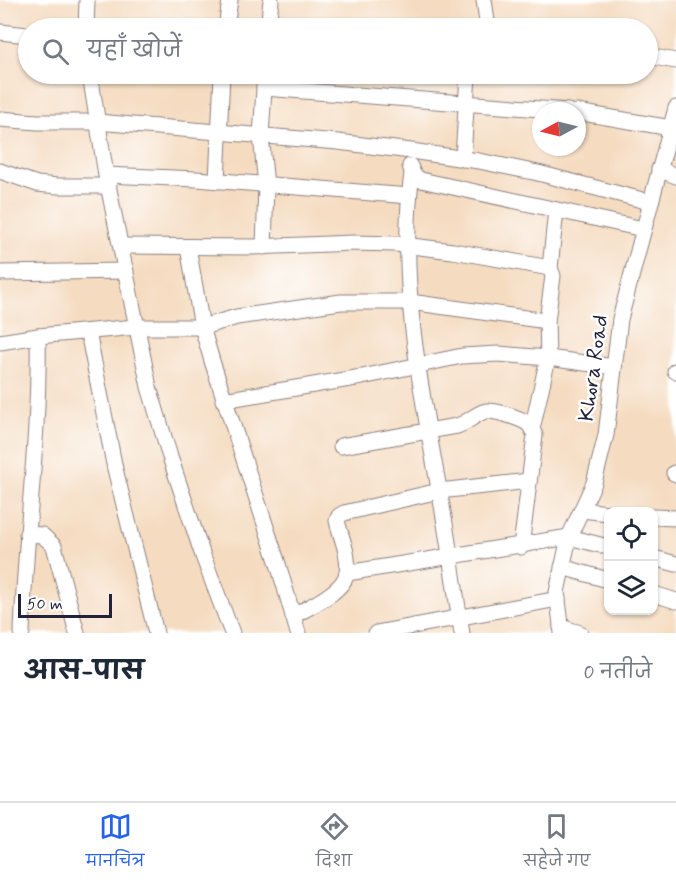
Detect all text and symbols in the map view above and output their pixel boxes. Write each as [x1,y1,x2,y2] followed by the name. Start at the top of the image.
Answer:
[18,18,658,84] search box
[39,35,72,68] icon: search
[87,37,182,65] text: यहाँ खोजें
[532,102,586,156] north arrow
[573,313,615,423] street label: Khora Road
[604,507,658,615] map controls
[604,507,658,561] button: locate
[604,561,658,615] button: layers
[18,591,112,618] scale bar
[27,594,63,615] text: 50 m
[24,655,144,689] text: आस-पास
[584,659,652,686] text: 0 नतीजे
[86,810,144,878] tab: मानचित्र
[316,810,352,878] tab: दिशा
[524,810,590,878] tab: सहेजे गए

